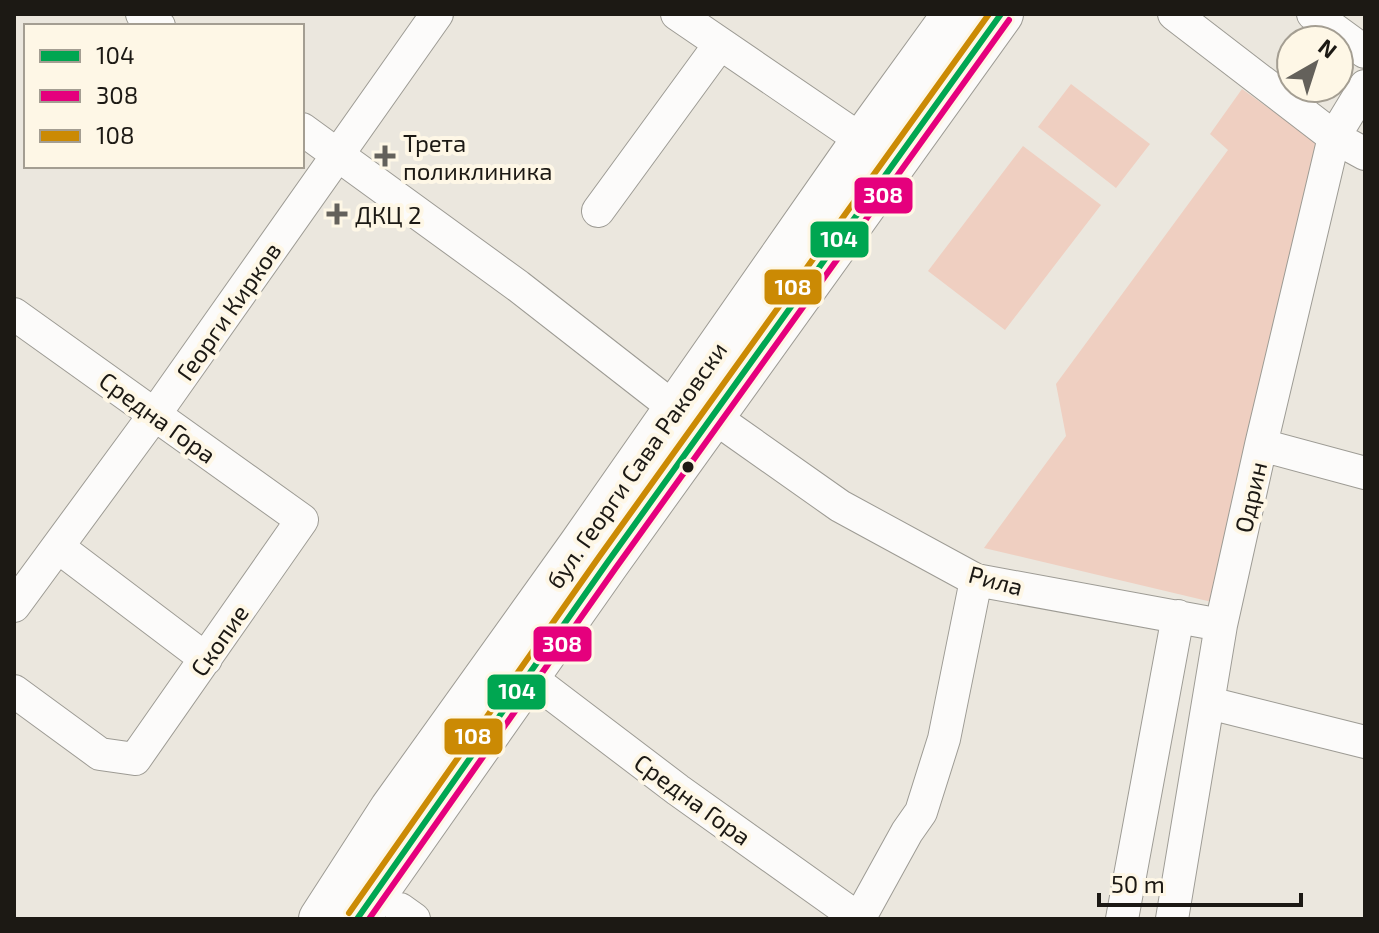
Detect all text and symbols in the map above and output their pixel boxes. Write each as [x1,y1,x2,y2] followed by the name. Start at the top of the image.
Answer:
[24,24,304,168] legend
[1275,24,1355,104] north arrow
[1314,33,1343,63] text: N
[96,40,135,69] text: 104
[96,80,138,109] text: 308
[96,120,135,149] text: 108
[403,128,553,185] place label: Трета поликлиника
[374,145,396,167] marker: Трета поликлиника
[853,176,914,215] line badge: 308
[863,181,903,207] text: 308
[355,200,421,229] place label: ДКЦ 2
[326,203,348,225] marker: ДКЦ 2
[809,220,870,259] line badge: 104
[820,225,858,251] text: 104
[170,236,286,386] street label: Георги Кирков
[763,268,823,306] line badge: 108
[774,273,812,299] text: 108
[540,336,733,595] street label: бул. Георги Сава Раковски
[94,365,222,469] street label: Средна Гора
[680,459,696,475] unlabelled marker
[1228,459,1272,535] street label: Одрин
[966,559,1026,601] street label: Рила
[184,599,254,681] street label: Скопие
[532,625,593,663] line badge: 308
[542,630,582,656] text: 308
[486,673,547,711] line badge: 104
[498,677,536,703] text: 104
[443,717,504,756] line badge: 108
[454,722,492,748] text: 108
[629,747,757,851] street label: Средна Гора
[1099,857,1301,907] scale bar
[1111,869,1165,898] text: 50 m

